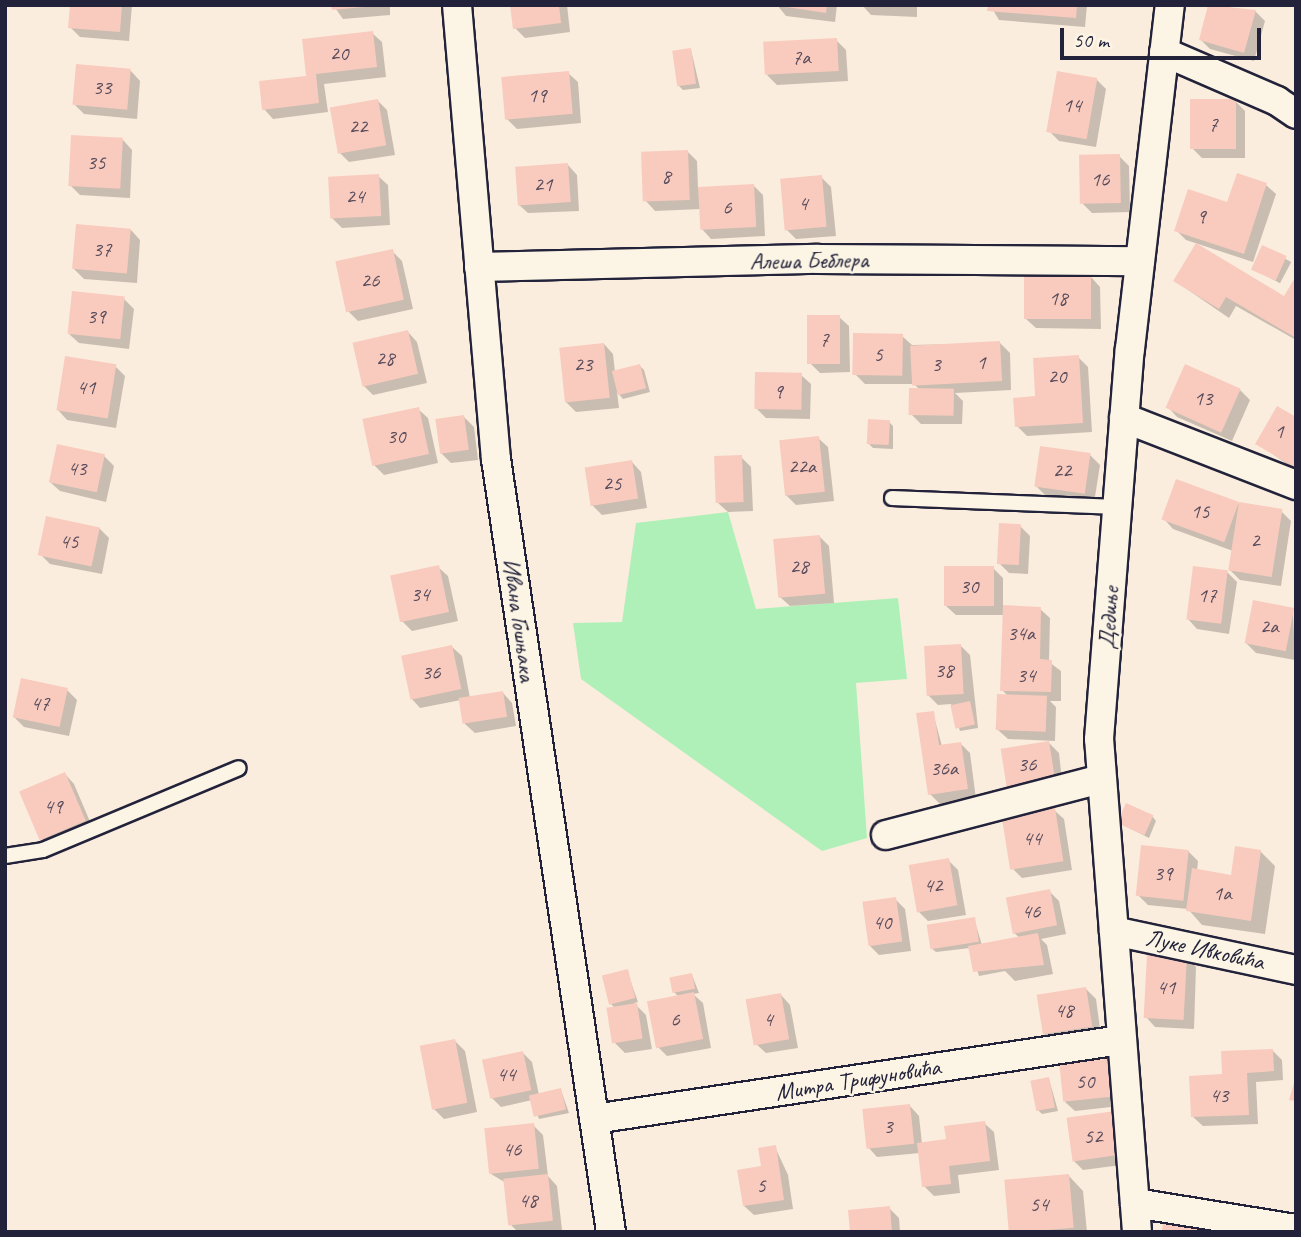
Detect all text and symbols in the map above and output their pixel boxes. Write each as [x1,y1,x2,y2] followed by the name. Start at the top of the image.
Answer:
[1063,14,1264,58] scale bar
[1073,27,1109,53] text: 50 m
[330,40,348,66] house number: 20
[792,44,810,70] house number: 7a
[93,74,111,100] house number: 33
[528,82,546,108] house number: 19
[1063,92,1081,118] house number: 14
[1208,111,1218,137] house number: 7
[349,113,367,139] house number: 22
[87,149,105,175] house number: 35
[661,163,671,189] house number: 8
[1091,166,1109,192] house number: 16
[534,171,552,197] house number: 21
[346,183,364,209] house number: 24
[798,190,808,216] house number: 4
[722,194,732,220] house number: 6
[1196,203,1206,229] house number: 9
[93,236,111,262] house number: 37
[750,246,868,276] street label: Алеша Беблера
[361,267,379,293] house number: 26
[1049,285,1067,311] house number: 18
[87,303,105,329] house number: 39
[819,326,829,352] house number: 7
[873,341,883,367] house number: 5
[376,345,394,371] house number: 28
[976,349,986,375] house number: 1
[574,351,592,377] house number: 23
[931,351,941,377] house number: 3
[1048,363,1066,389] house number: 20
[77,374,95,400] house number: 41
[773,378,783,404] house number: 9
[1194,385,1212,411] house number: 13
[1274,418,1284,444] house number: 1
[387,423,405,449] house number: 30
[788,453,816,479] house number: 22a
[68,455,86,481] house number: 43
[1053,457,1071,483] house number: 22
[603,470,621,496] house number: 25
[1191,498,1209,524] house number: 15
[1250,527,1260,553] house number: 2
[60,528,78,554] house number: 45
[790,553,808,579] house number: 28
[496,556,542,684] street label: Ивана Гошњака
[960,573,978,599] house number: 30
[411,581,429,607] house number: 34
[1198,582,1216,608] house number: 17
[1092,586,1126,650] street label: Дедиње
[1260,613,1278,639] house number: 2a
[1007,620,1035,646] house number: 34a
[935,657,953,683] house number: 38
[422,659,440,685] house number: 36
[1017,662,1035,688] house number: 34
[31,690,49,716] house number: 47
[1018,751,1036,777] house number: 36
[930,755,958,781] house number: 36a
[44,793,62,819] house number: 49
[1023,825,1041,851] house number: 44
[1154,860,1172,886] house number: 39
[924,872,942,898] house number: 42
[1213,880,1231,906] house number: 1a
[1022,898,1040,924] house number: 46
[873,909,891,935] house number: 40
[1142,923,1268,977] street label: Луке Ивковића
[1157,974,1175,1000] house number: 41
[1055,997,1073,1023] house number: 48
[670,1006,680,1032] house number: 6
[763,1006,773,1032] house number: 4
[775,1053,941,1107] street label: Митра Трифуновића
[497,1061,515,1087] house number: 44
[1076,1068,1094,1094] house number: 50
[1210,1082,1228,1108] house number: 43
[883,1113,893,1139] house number: 3
[1084,1123,1102,1149] house number: 52
[503,1136,521,1162] house number: 46
[756,1172,766,1198] house number: 5
[519,1187,537,1213] house number: 48
[1030,1191,1048,1217] house number: 54

